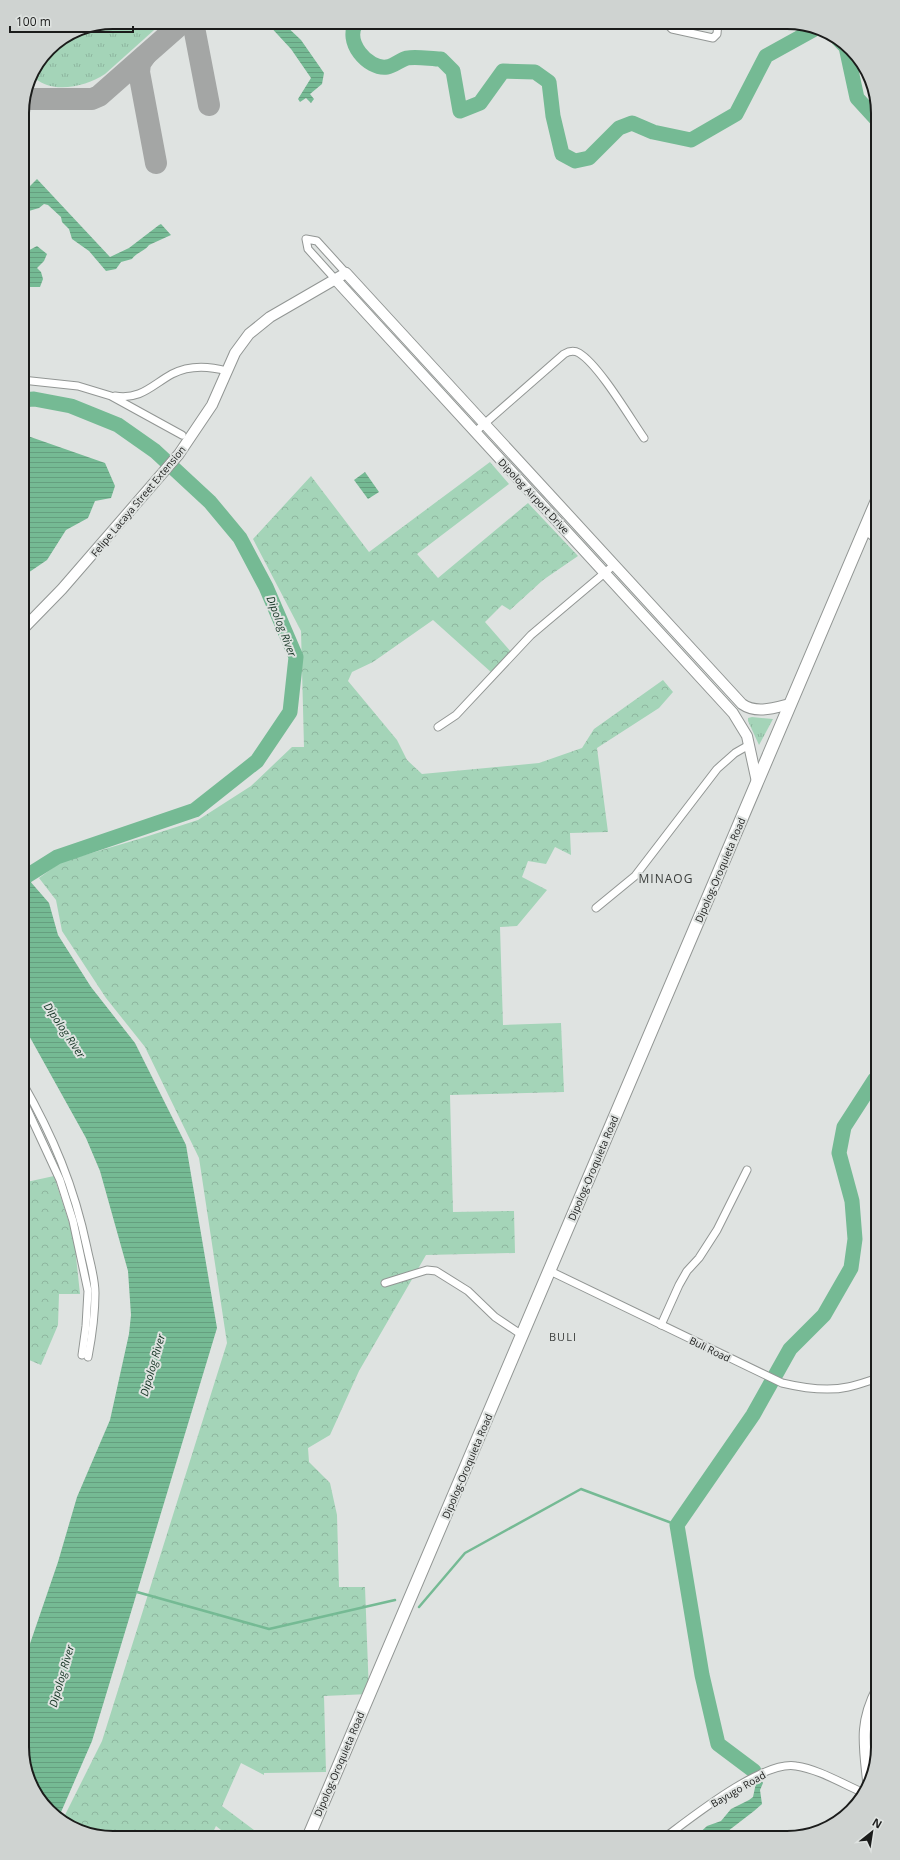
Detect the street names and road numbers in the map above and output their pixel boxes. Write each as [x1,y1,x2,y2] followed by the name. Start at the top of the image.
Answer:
[87,443,189,559] street label: Felipe Lacaya Street Extension
[495,455,573,537] street label: Dipolog Airport Drive
[691,815,749,925] street label: Dipolog-Oroquieta Road
[564,1113,622,1223] street label: Dipolog-Oroquieta Road
[687,1333,733,1365] street label: Buli Road
[438,1411,496,1521] street label: Dipolog-Oroquieta Road
[310,1709,368,1819] street label: Dipolog-Oroquieta Road
[708,1768,768,1810] street label: Bayugo Road

